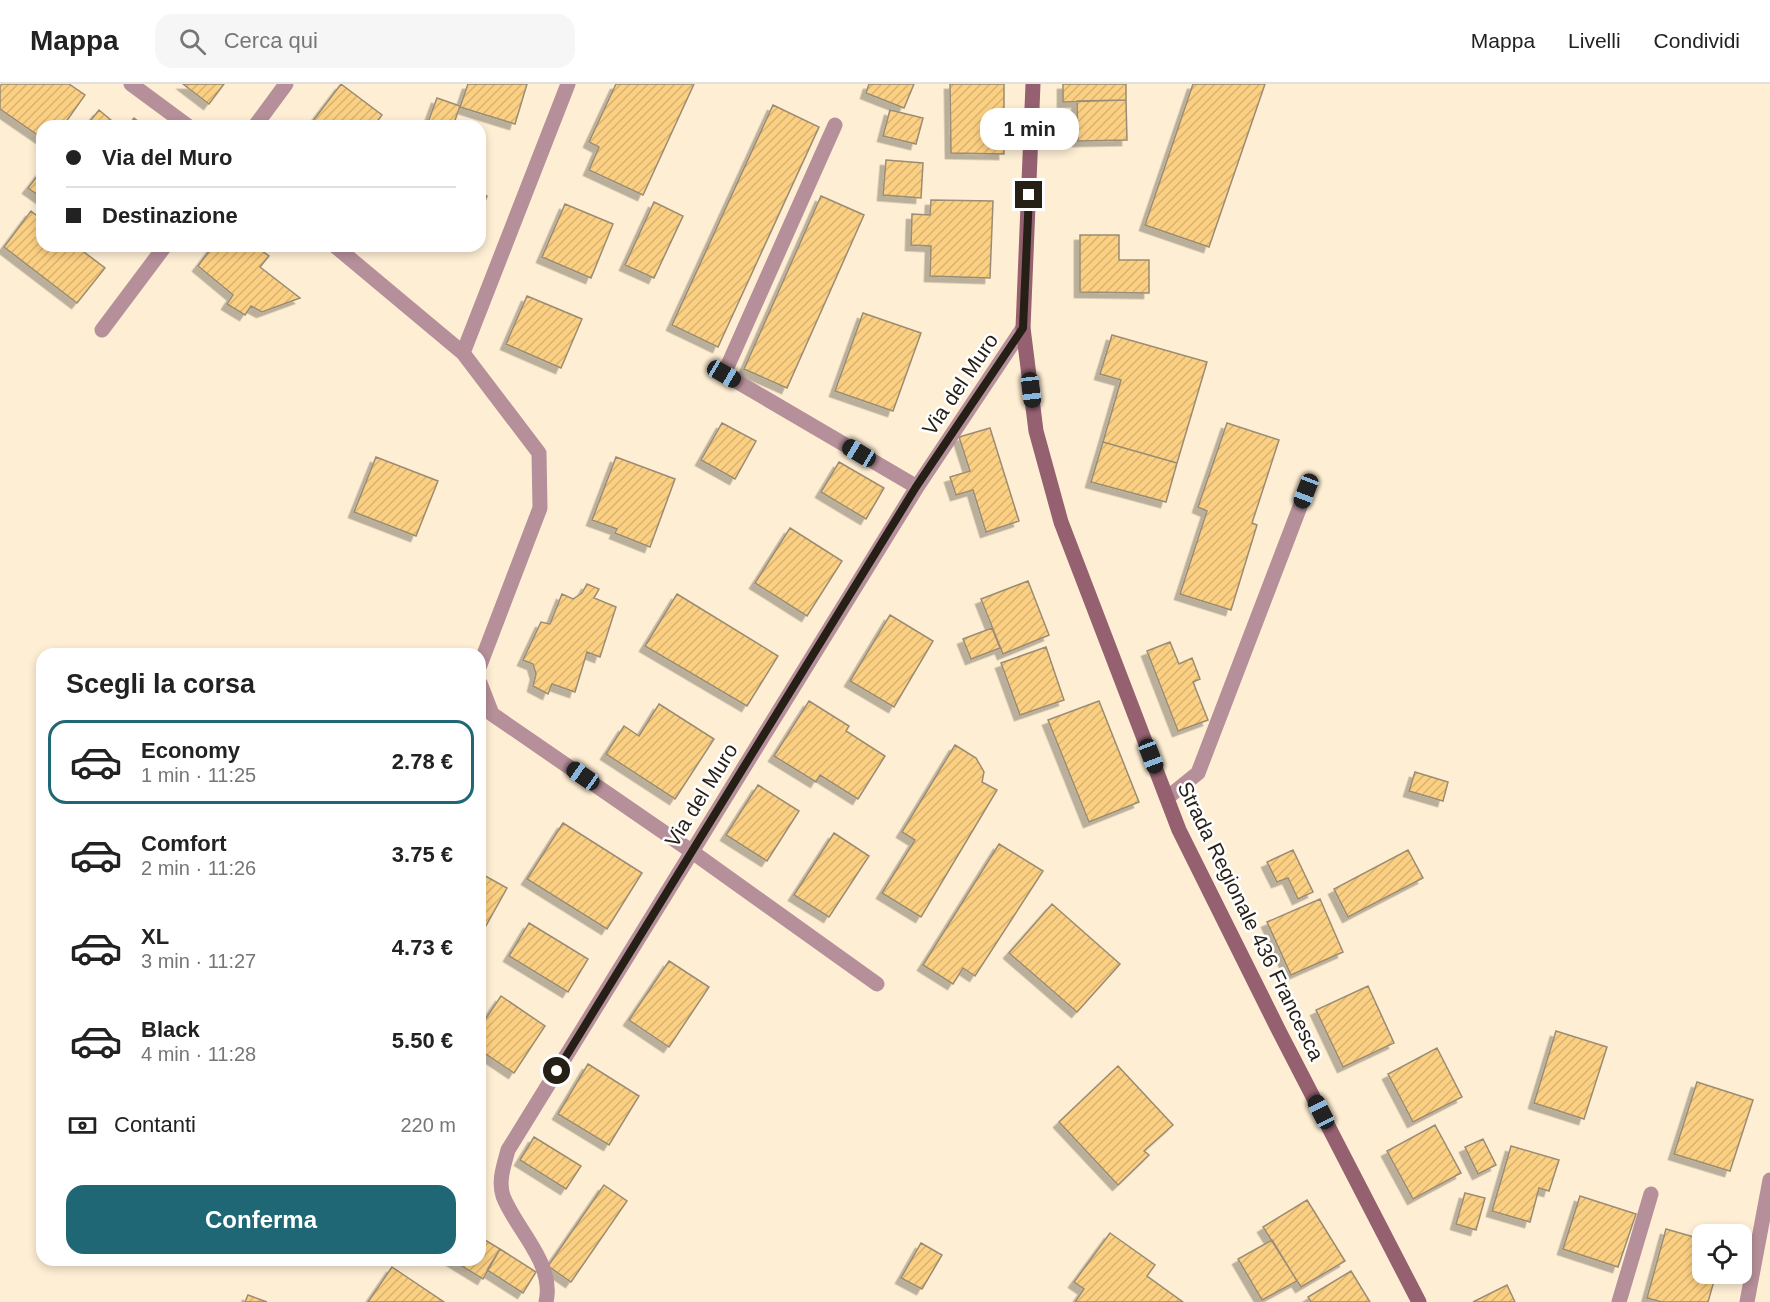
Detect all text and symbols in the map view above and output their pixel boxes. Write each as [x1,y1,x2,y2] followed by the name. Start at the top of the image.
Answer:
[155,14,575,68] search box
[30,25,119,56] text: Mappa
[176,25,209,58] icon: search
[224,28,318,53] text: Cerca qui
[1471,29,1535,52] text: Mappa
[1568,29,1621,52] text: Livelli
[1654,29,1740,52] text: Condividi
[980,108,1078,150] callout: 1 min
[1003,118,1056,140] text: 1 min
[102,145,232,170] text: Via del Muro
[1015,181,1042,208] route end
[102,203,238,228] text: Destinazione
[918,329,1002,439] street label: Via del Muro
[704,357,744,391] car
[1020,371,1042,409] car
[839,436,879,470] car
[1291,471,1321,511] car
[66,669,255,699] text: Scegli la corsa
[69,735,123,789] icon: car
[1136,736,1166,776] car
[141,738,240,763] text: Economy
[660,739,742,851] street label: Via del Muro
[392,749,453,774] text: 2.78 €
[563,758,603,794] car
[141,764,256,786] text: 1 min · 11:25
[1173,778,1329,1064] street label: Strada Regionale 436 Francesca
[69,828,123,882] icon: car
[141,831,227,856] text: Comfort
[392,842,453,867] text: 3.75 €
[141,857,256,879] text: 2 min · 11:26
[69,921,123,975] icon: car
[141,924,169,949] text: XL
[392,935,453,960] text: 4.73 €
[141,950,256,972] text: 3 min · 11:27
[69,1014,123,1068] icon: car
[141,1017,200,1042] text: Black
[392,1028,453,1053] text: 5.50 €
[141,1043,256,1065] text: 4 min · 11:28
[543,1057,570,1084] route start
[1305,1092,1337,1132] car
[66,1109,99,1142] icon: cash
[114,1112,196,1137] text: Contanti
[400,1114,456,1136] text: 220 m
[66,1185,456,1254] button: Conferma
[1692,1224,1752,1284] map controls
[1692,1224,1752,1284] button: locate

